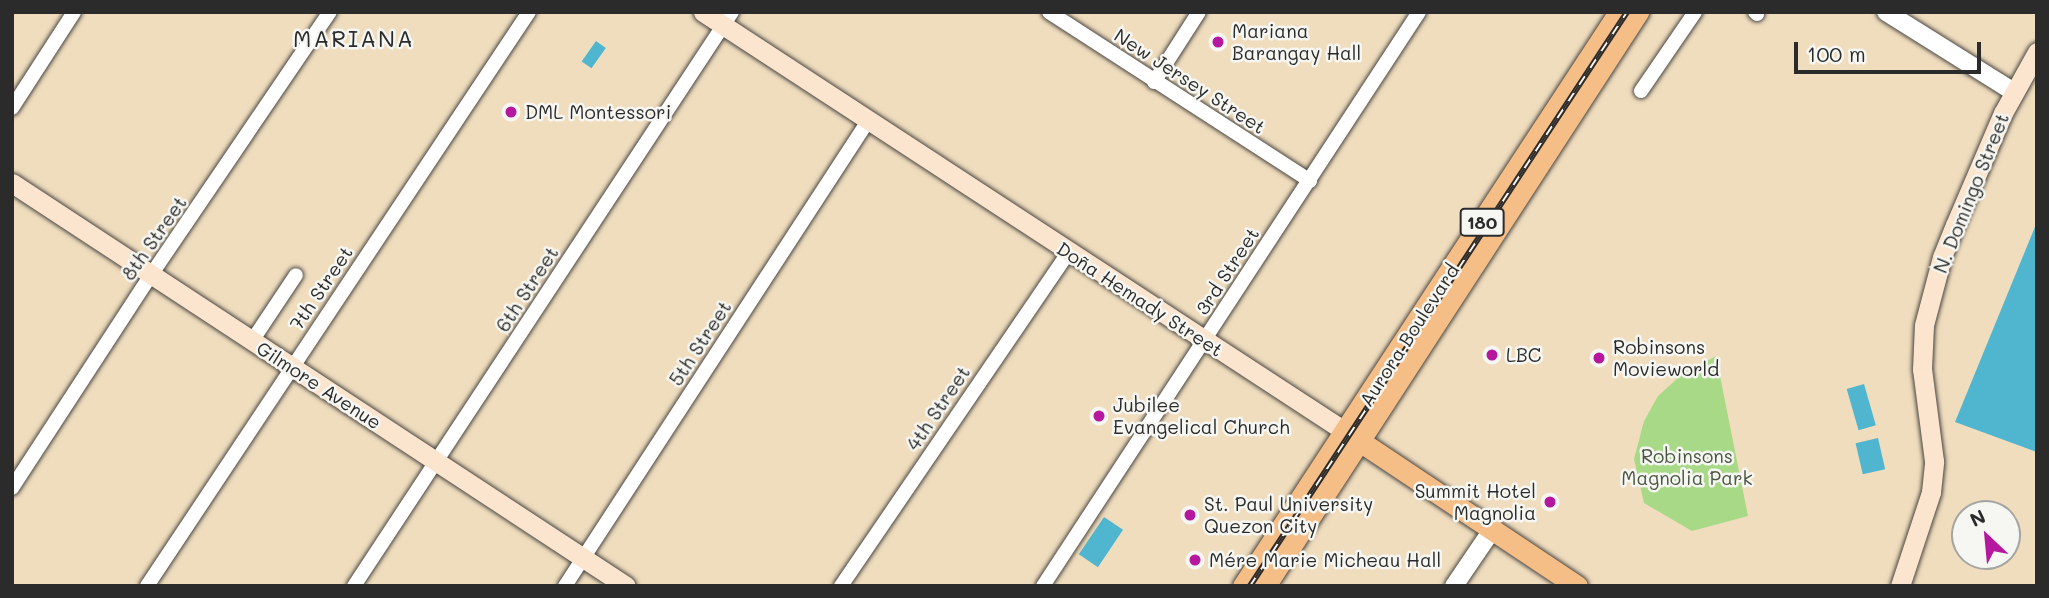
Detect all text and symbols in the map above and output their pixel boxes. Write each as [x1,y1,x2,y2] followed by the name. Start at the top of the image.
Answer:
[1232,20,1361,64] place label: Mariana Barangay Hall
[294,24,414,52] district label: MARIANA
[1110,24,1270,138] street label: New Jersey Street
[1797,28,1984,72] scale bar
[1210,34,1226,50] marker: Mariana Barangay Hall
[1807,40,1866,67] text: 100 m
[525,101,671,123] place label: DML Montessori
[503,104,519,120] marker: DML Montessori
[1929,110,2013,276] street label: N. Domingo Street
[117,192,191,284] street label: 8th Street
[1459,208,1505,236] road number: 180
[1190,223,1264,319] street label: 3rd Street
[1053,237,1227,361] street label: Doña Hemady Street
[285,242,357,334] street label: 7th Street
[491,242,563,336] street label: 6th Street
[1354,259,1464,411] street label: Aurora Boulevard
[664,296,736,390] street label: 5th Street
[252,336,386,434] street label: Gilmore Avenue
[1613,336,1719,380] place label: Robinsons Movieworld
[1506,344,1541,366] place label: LBC
[1484,347,1500,363] marker: LBC
[1591,350,1607,366] marker: Robinsons Movieworld
[901,362,975,454] street label: 4th Street
[1113,394,1290,438] place label: Jubilee Evangelical Church
[1091,408,1107,424] marker: Jubilee Evangelical Church
[1621,445,1753,489] park label: Robinsons Magnolia Park
[1415,480,1536,524] place label: Summit Hotel Magnolia
[1204,493,1373,537] place label: St. Paul University Quezon City
[1542,494,1558,510] marker: Summit Hotel Magnolia
[1951,500,2021,570] north arrow
[1965,503,1989,532] text: N
[1182,507,1198,523] marker: St. Paul University Quezon City
[1209,549,1441,571] place label: Mére Marie Micheau Hall
[1187,552,1203,568] marker: Mére Marie Micheau Hall

